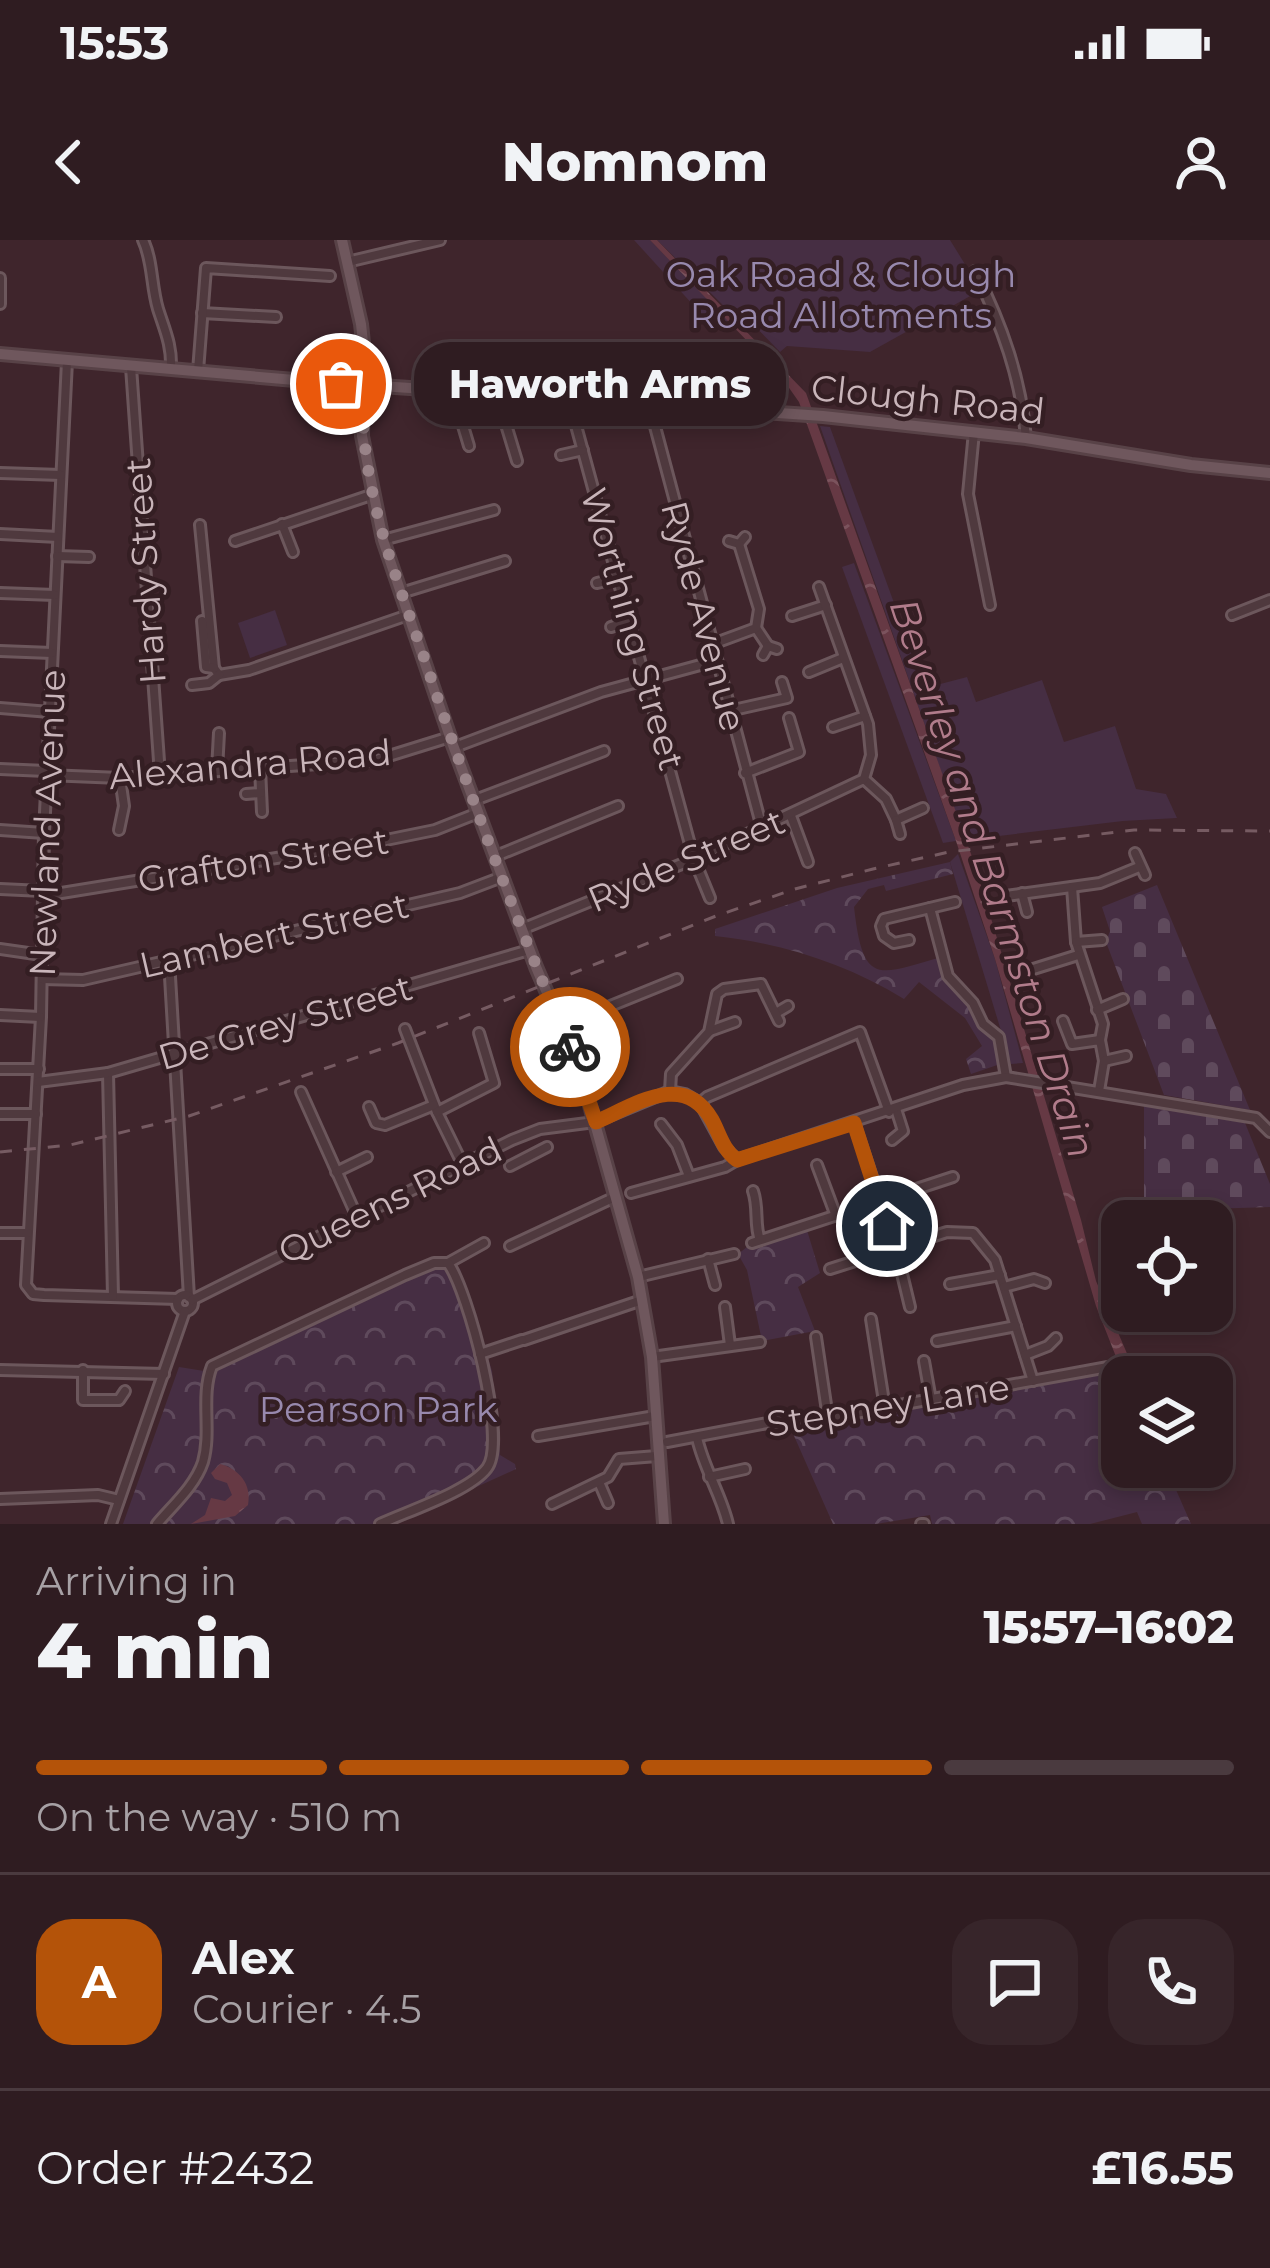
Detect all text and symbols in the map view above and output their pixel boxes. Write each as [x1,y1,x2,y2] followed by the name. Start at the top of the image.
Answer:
[60,15,169,70] text: 15:53
[36,129,102,195] icon: back
[502,129,768,195] text: Nomnom
[1168,129,1234,195] icon: person
[666,252,1016,337] park label: Oak Road & Clough Road Allotments
[290,333,392,435] pin
[413,342,785,426] callout: Haworth Arms
[308,351,374,417] icon: bag
[449,360,751,408] text: Haworth Arms
[809,365,1047,433] street label: Clough Road
[115,456,175,686] street label: Hardy Street
[572,483,694,775] street label: Worthing Street
[652,496,756,736] street label: Ryde Avenue
[880,592,1106,1164] water label: Beverley and Barmston Drain
[20,669,74,977] street label: Newland Avenue
[107,730,393,798] street label: Alexandra Road
[581,799,791,921] street label: Ryde Street
[134,818,392,902] street label: Grafton Street
[135,883,413,987] street label: Lambert Street
[153,965,417,1079] street label: De Grey Street
[510,987,630,1107] courier
[537,1014,603,1080] icon: bike
[271,1127,509,1273] street label: Queens Road
[836,1175,938,1277] pin
[854,1193,920,1259] icon: home
[1101,1200,1233,1488] map controls
[1101,1200,1233,1332] button: locate
[1101,1356,1233,1488] button: layers
[763,1364,1013,1446] street label: Stepney Lane
[259,1387,498,1431] park label: Pearson Park
[36,1557,237,1605] text: Arriving in
[984,1599,1234,1654] text: 15:57–16:02
[36,1602,274,1698] text: 4 min
[36,1793,402,1841] text: On the way · 510 m
[952,1919,1078,2045] button: chat
[1108,1919,1234,2045] button: phone
[192,1930,295,1985] text: Alex
[82,1954,116,2009] text: A
[192,1985,422,2033] text: Courier · 4.5
[36,2140,314,2195] text: Order #2432
[1091,2140,1234,2195] text: £16.55

